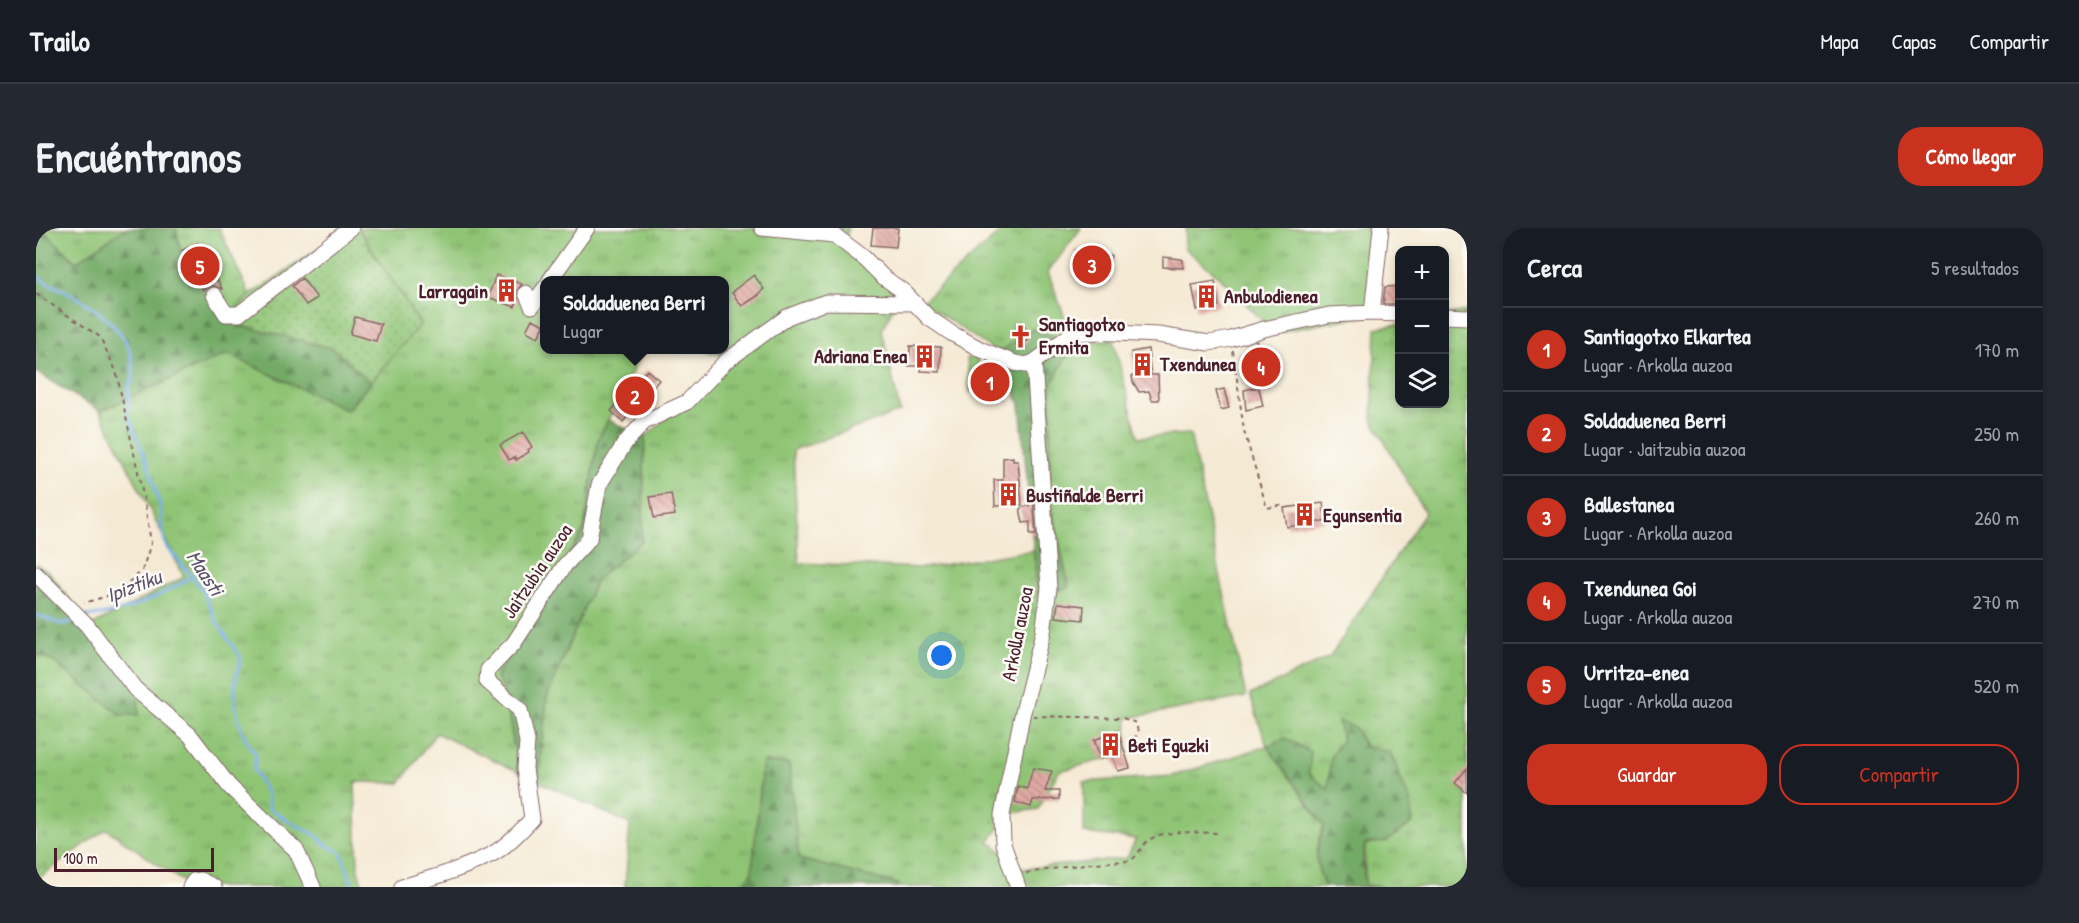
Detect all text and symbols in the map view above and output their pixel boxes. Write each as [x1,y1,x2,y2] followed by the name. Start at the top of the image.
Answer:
[30,22,90,60] text: Trailo
[1820,27,1858,56] text: Mapa
[1891,27,1936,56] text: Capas
[1969,27,2049,56] text: Compartir
[1898,127,2043,186] button: Cómo llegar
[36,128,242,185] text: Encuéntranos
[180,243,220,288] pin: 5
[1072,243,1112,288] pin: 3
[1395,246,1449,408] map controls
[1395,246,1449,300] button: +
[1527,250,1582,285] text: Cerca
[1931,254,2019,281] text: 5 resultados
[540,276,729,354] popup
[419,277,488,305] place label: Larragain
[493,278,519,304] building icon: Larragain
[1224,282,1318,309] place label: Anbulodienea
[1193,283,1219,309] building icon: Anbulodienea
[563,287,706,317] text: Soldaduenea Berri
[1395,300,1449,354] button: −
[1039,310,1125,360] place label: Santiagotxo Ermita
[563,317,603,344] text: Lugar
[1584,321,1751,351] text: Santiagotxo Elkartea
[1008,323,1034,349] church icon: Santiagotxo Ermita
[1543,336,1550,363] text: 1
[1975,336,2019,363] text: 170 m
[814,342,907,369] place label: Adriana Enea
[912,343,938,369] building icon: Adriana Enea
[1242,344,1280,390] pin: 4
[1159,350,1236,377] place label: Txendunea
[1129,351,1155,377] building icon: Txendunea
[1584,351,1732,378] text: Lugar · Arkolla auzoa
[1395,354,1449,408] button: layers
[970,360,1010,404] pin: 1
[616,374,654,418] pin: 2
[1584,405,1726,435] text: Soldaduenea Berri
[1542,420,1551,447] text: 2
[1974,420,2019,447] text: 250 m
[1584,435,1746,462] text: Lugar · Jaitzubia auzoa
[1026,481,1144,508] place label: Bustiñalde Berri
[995,482,1021,508] building icon: Bustiñalde Berri
[1584,489,1674,519] text: Ballestanea
[1323,501,1402,529] place label: Egunsentia
[1292,502,1318,528] building icon: Egunsentia
[1542,504,1551,531] text: 3
[1975,504,2019,531] text: 260 m
[495,518,578,623] street label: Jaitzubia auzoa
[1584,519,1732,546] text: Lugar · Arkolla auzoa
[180,544,232,603] water label: Maasti
[102,561,167,609] water label: Ipiztiku
[1584,573,1697,603] text: Txendunea Goi
[994,584,1039,683] street label: Arkolla auzoa
[1543,588,1550,615] text: 4
[1973,588,2019,615] text: 270 m
[1584,603,1732,630] text: Lugar · Arkolla auzoa
[927,641,956,670] your location
[1584,657,1689,687] text: Urritza-enea
[1542,672,1551,699] text: 5
[1974,672,2019,699] text: 520 m
[1584,687,1732,714] text: Lugar · Arkolla auzoa
[1128,731,1209,759] place label: Beti Eguzki
[1097,732,1123,758] building icon: Beti Eguzki
[1527,744,1767,805] button: Guardar
[1779,744,2019,805] button: Compartir
[54,845,214,872] scale bar
[63,847,98,869] text: 100 m

